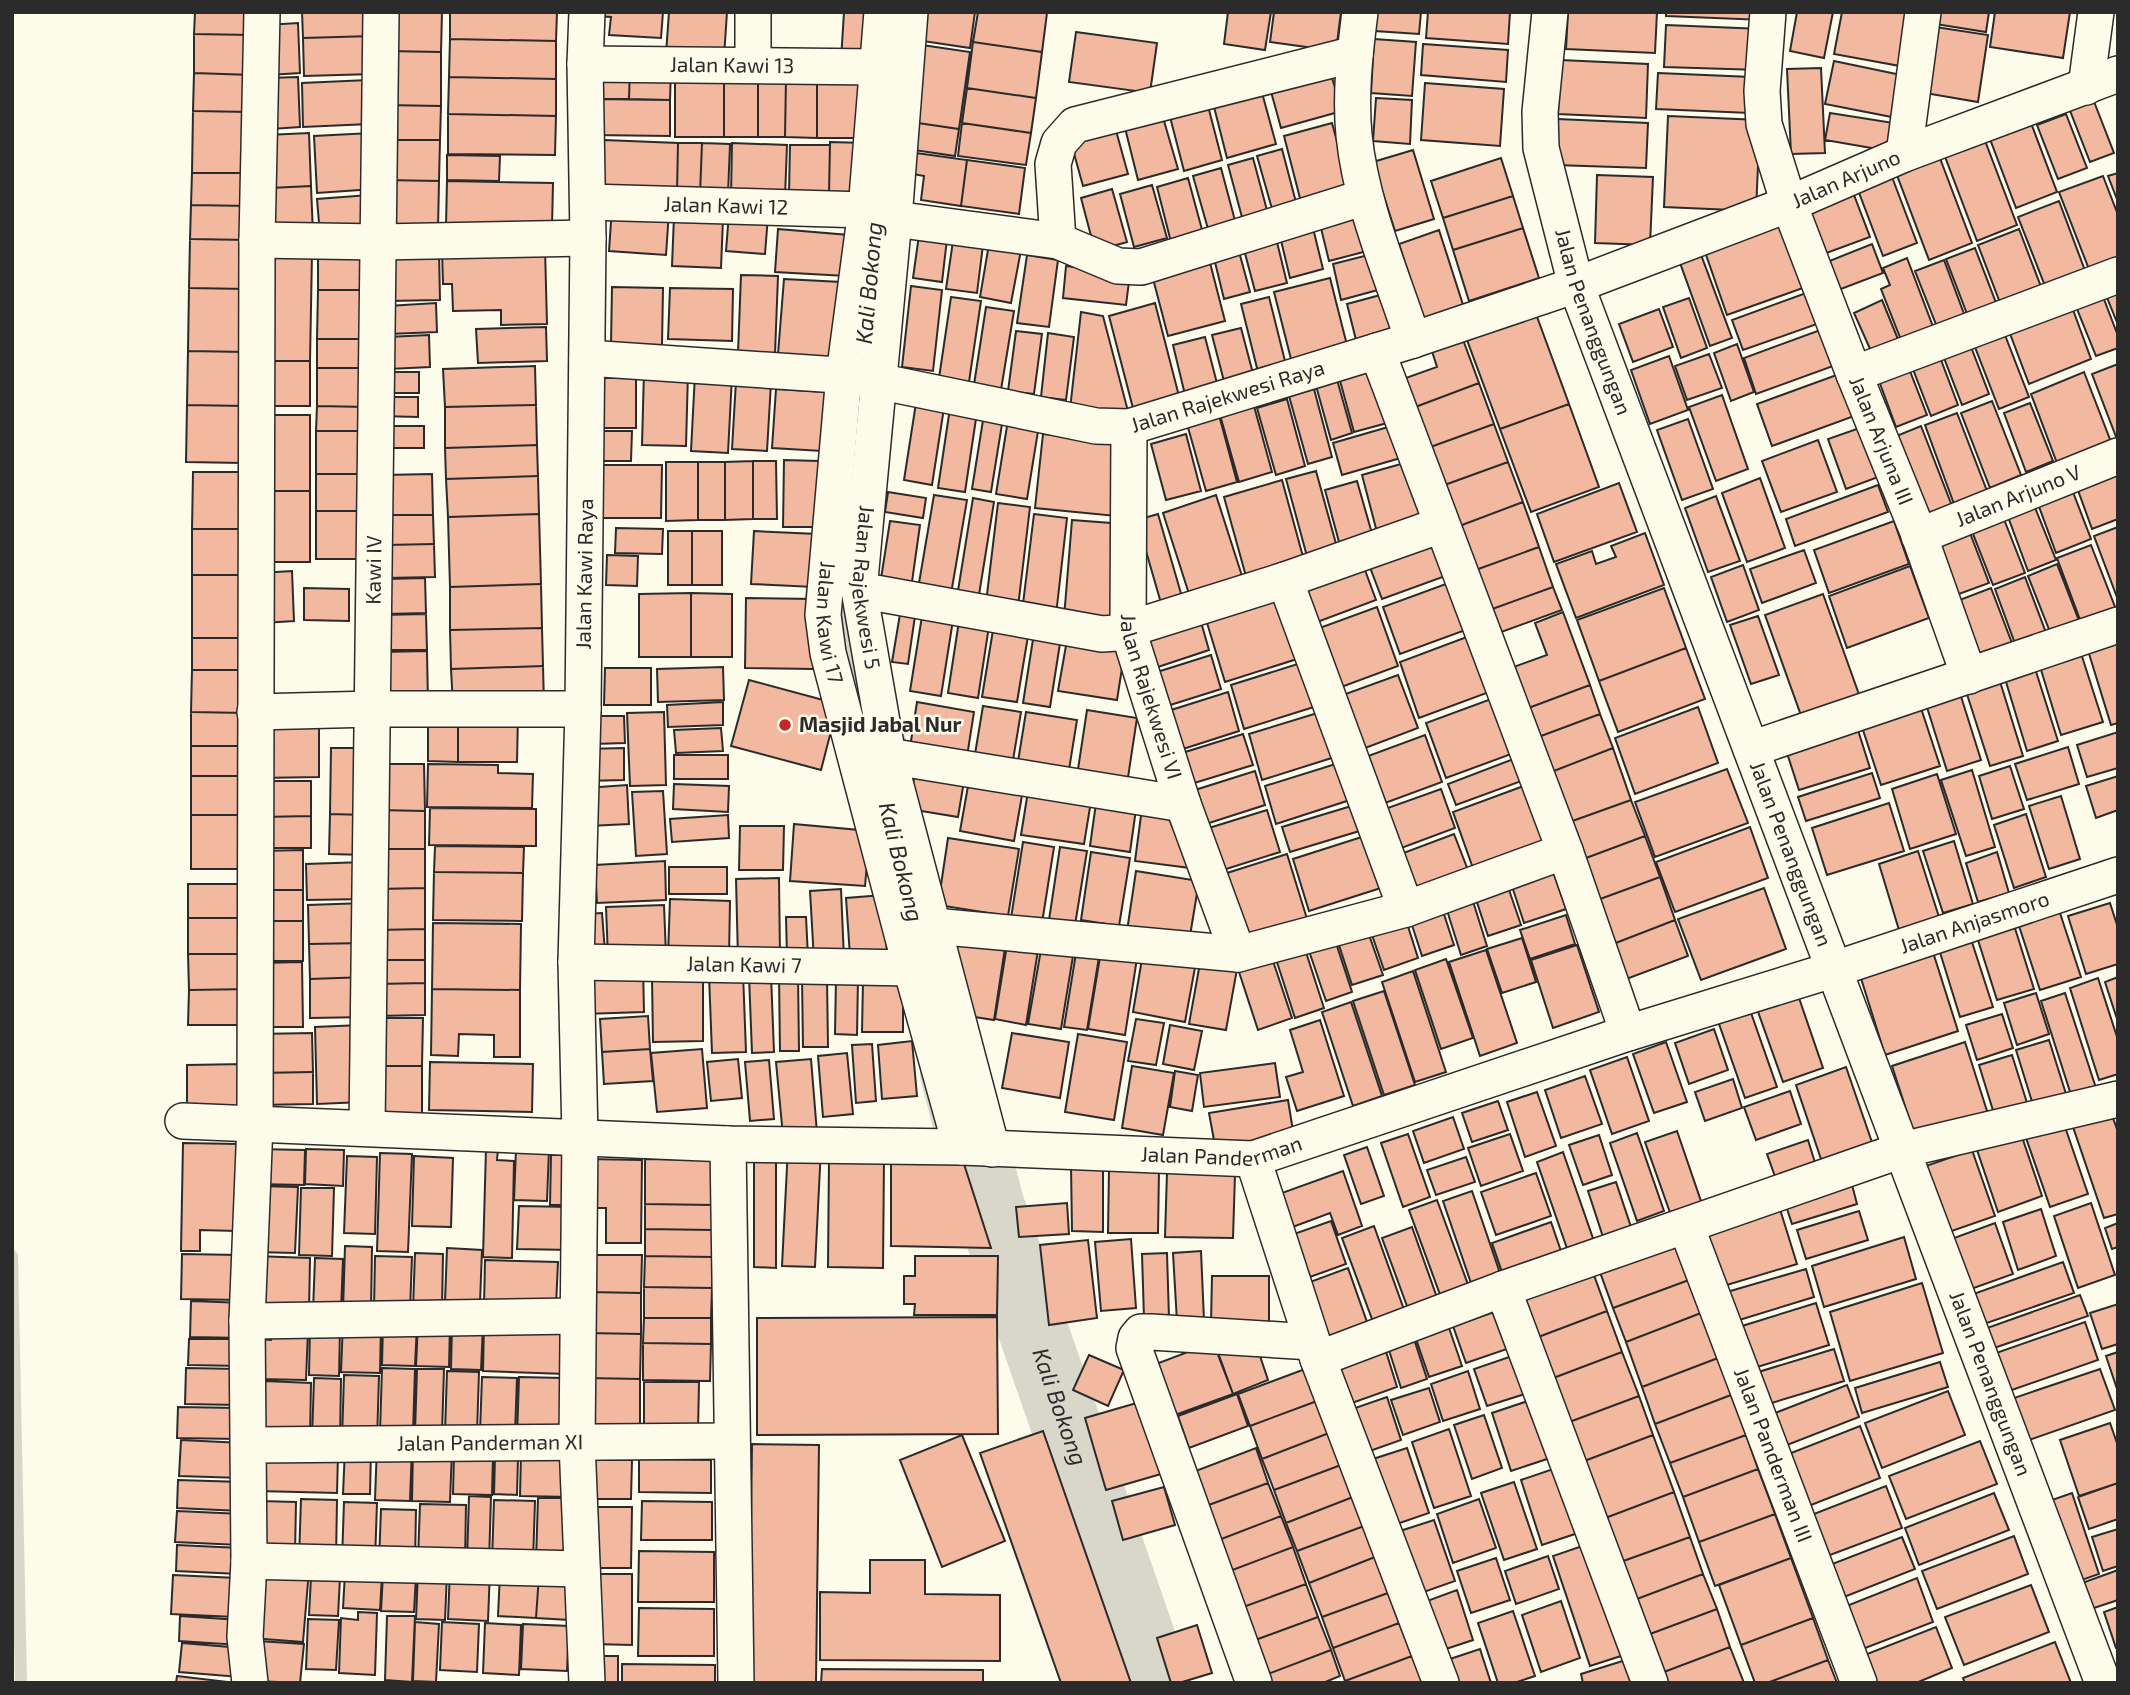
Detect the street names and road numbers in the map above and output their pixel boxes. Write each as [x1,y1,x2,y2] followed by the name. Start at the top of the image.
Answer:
[670,51,794,77] street label: Jalan Kawi 13
[1788,143,1904,212] street label: Jalan Arjuno
[663,190,789,219] street label: Jalan Kawi 12
[1551,226,1638,418] street label: Jalan Penanggungan
[1127,354,1327,437] street label: Jalan Rajekwesi Raya
[1845,372,1920,508] street label: Jalan Arjuna III
[1952,458,2084,531] street label: Jalan Arjuno V
[570,498,597,650] street label: Jalan Kawi Raya
[847,504,887,671] street label: Jalan Rajekwesi 5
[360,535,385,605] street label: Kawi IV
[812,560,850,686] street label: Jalan Kawi 17
[1117,614,1188,782] street label: Jalan Rajekwesi VI
[1746,757,1838,949] street label: Jalan Penanggungan
[1896,885,2052,958] street label: Jalan Anjasmoro
[686,950,802,977] street label: Jalan Kawi 7
[1140,1130,1305,1170] street label: Jalan Panderman
[1945,1287,2038,1479] street label: Jalan Penanggungan
[1730,1364,1818,1545] street label: Jalan Panderman III
[397,1428,583,1455] street label: Jalan Panderman XI

